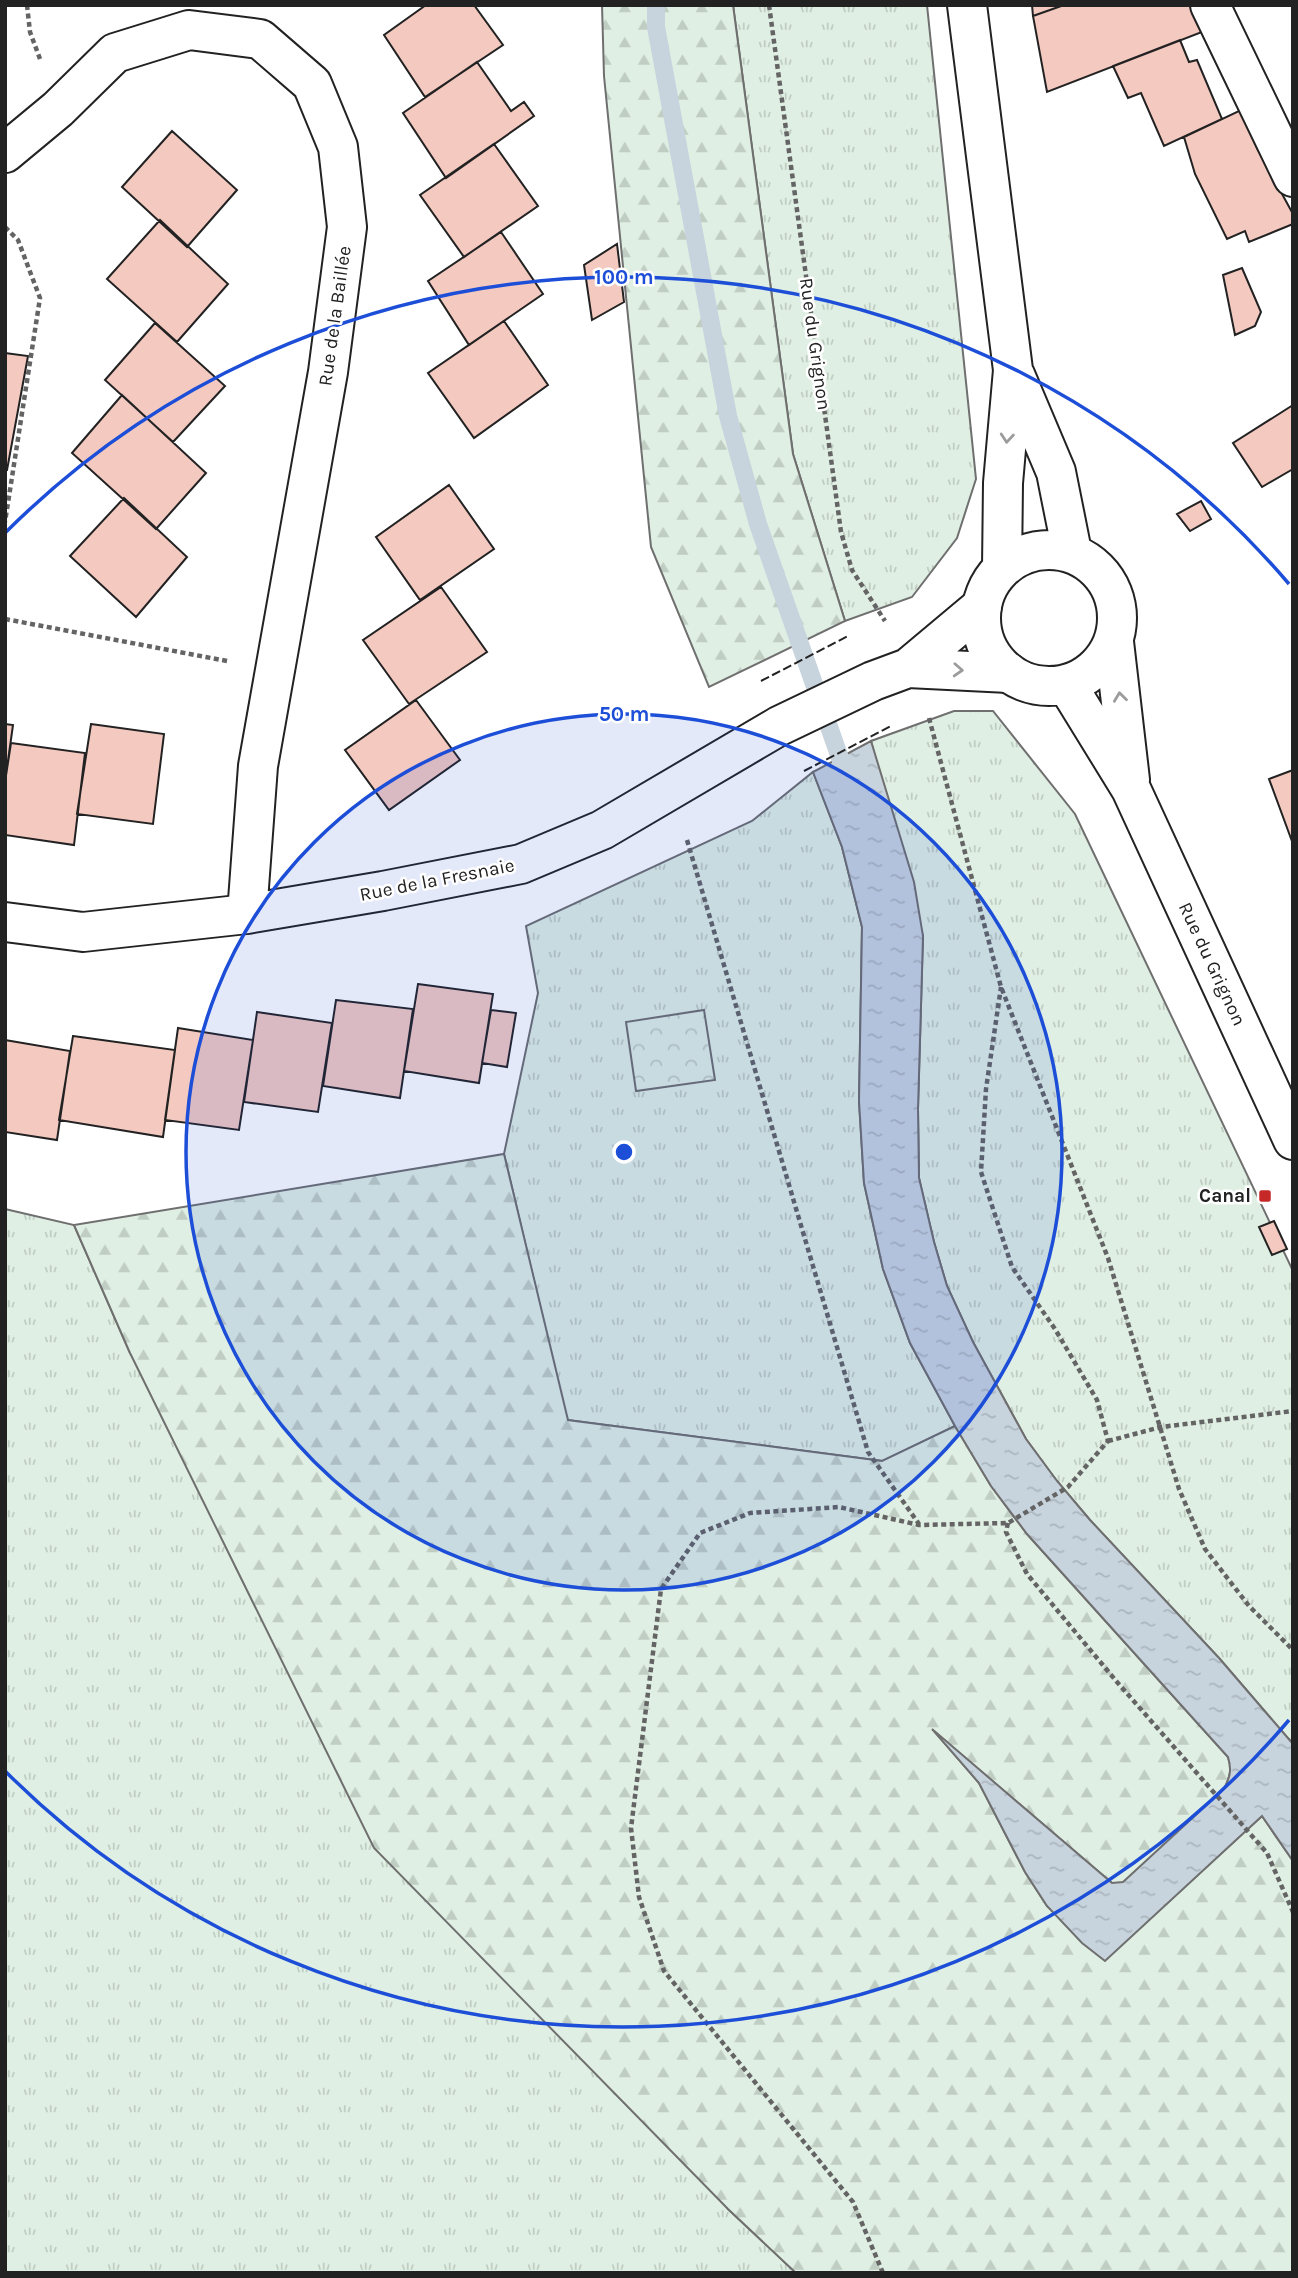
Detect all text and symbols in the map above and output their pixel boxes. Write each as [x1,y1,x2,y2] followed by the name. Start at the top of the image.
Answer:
[314,244,356,388] street label: Rue de la Baillée
[594,265,654,289] text: 100 m
[795,276,835,412] street label: Rue du Grignon
[1000,433,1015,444] one-way arrow
[953,663,964,678] one-way arrow
[1113,691,1128,702] one-way arrow
[599,702,649,726] text: 50 m
[358,854,516,906] street label: Rue de la Fresnaie
[1174,899,1250,1029] street label: Rue du Grignon
[612,1140,636,1164] centre of rings
[1199,1185,1251,1207] place label: Canal
[1257,1188,1273,1204] marker: Canal

